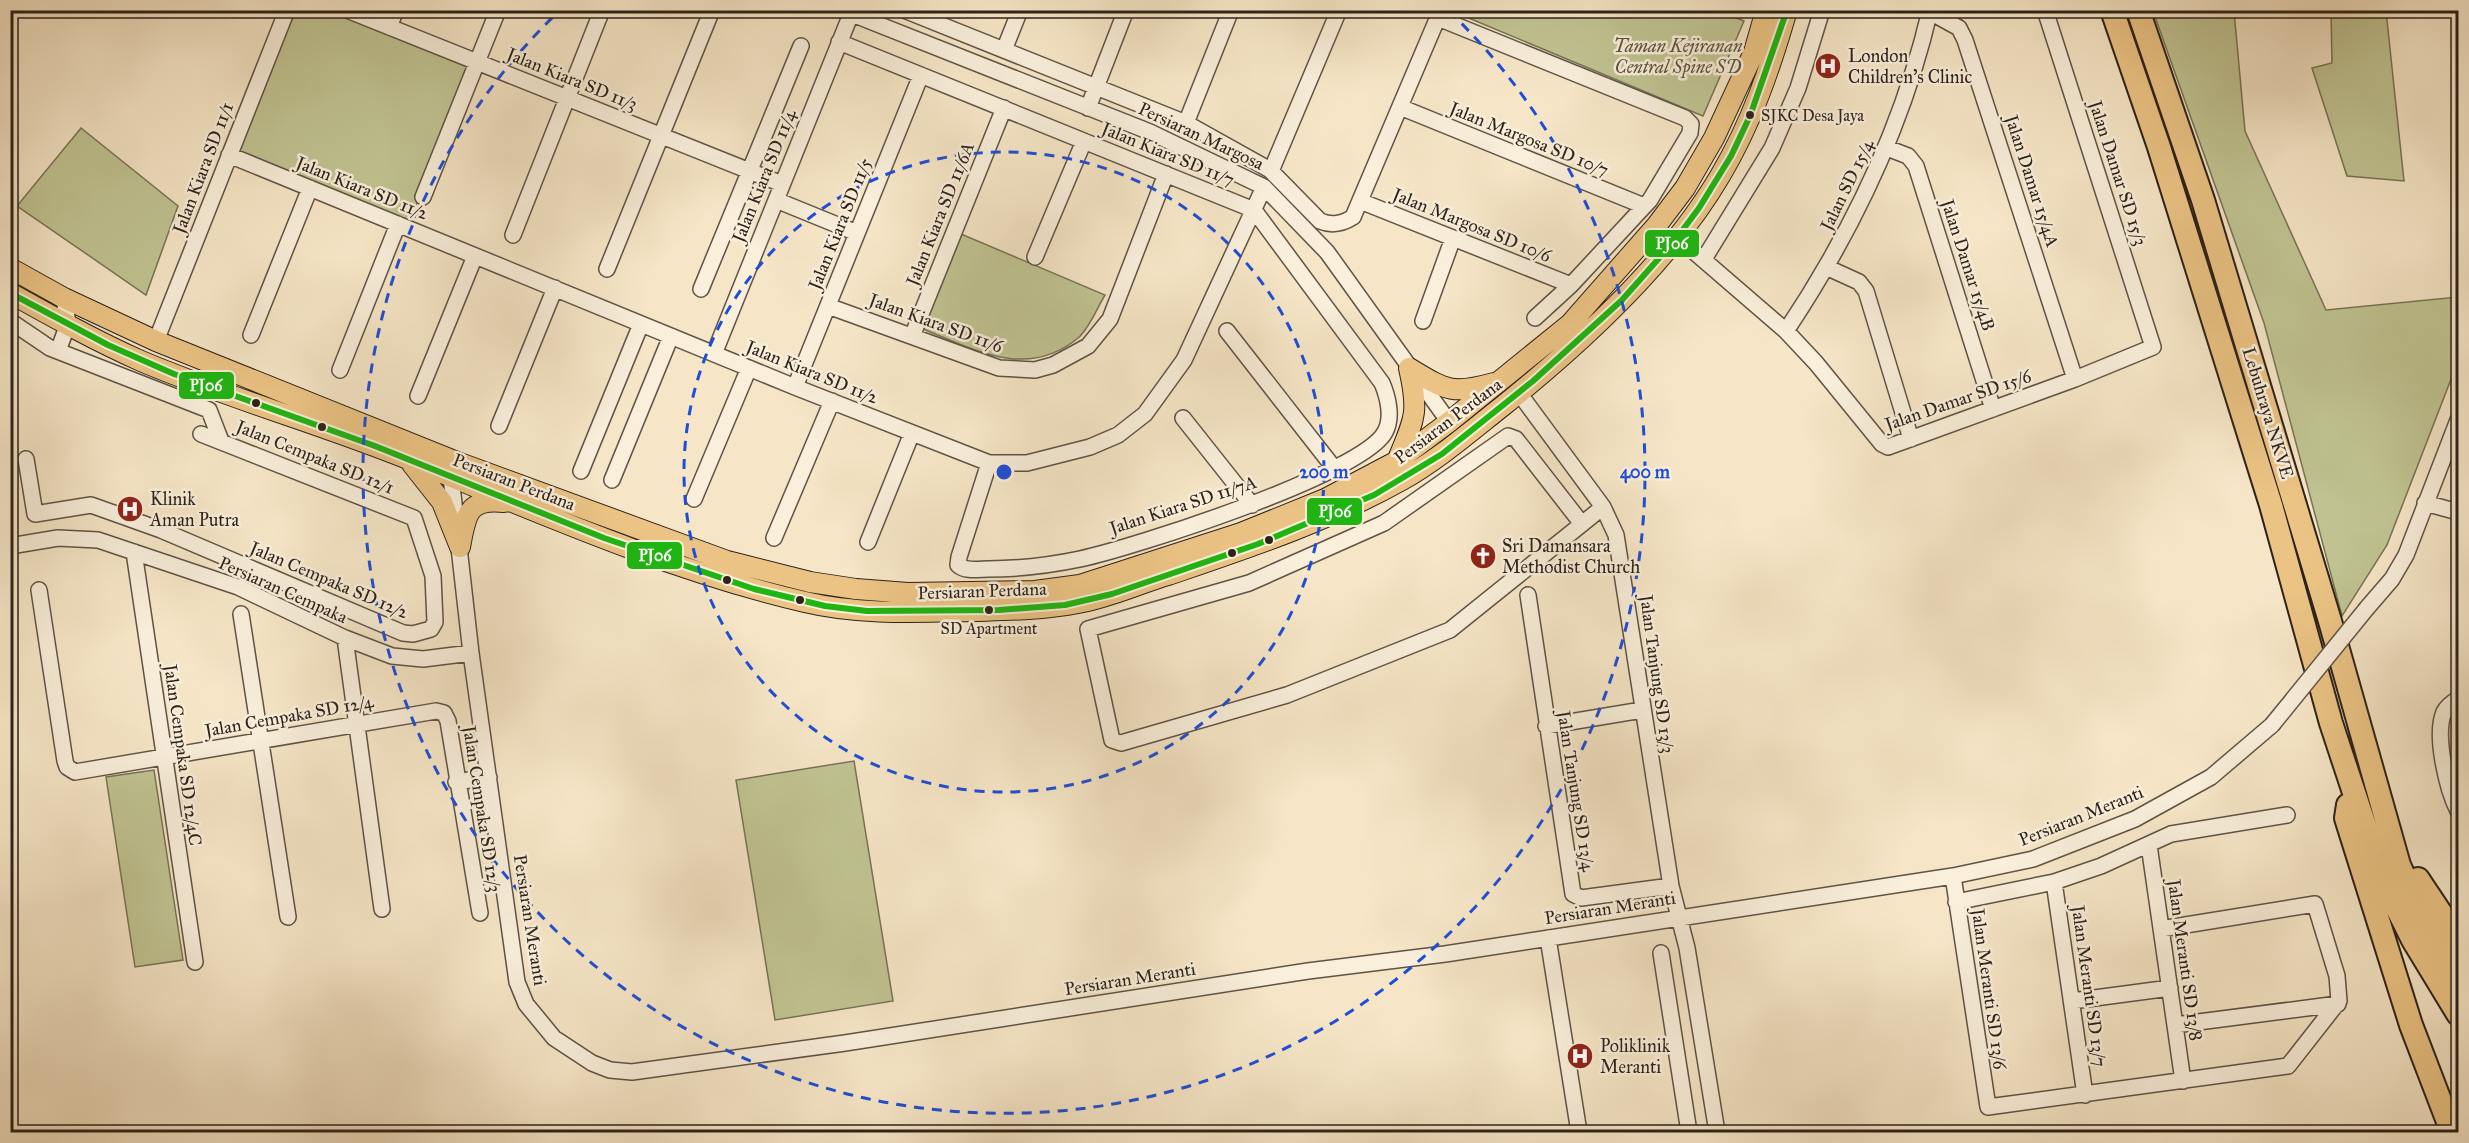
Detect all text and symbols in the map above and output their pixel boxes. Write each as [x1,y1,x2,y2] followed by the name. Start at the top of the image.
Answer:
[1614,35,1743,79] park label: Taman Kejiranan Central Spine SD
[501,42,640,116] street label: Jalan Kiara SD 11/3
[1848,45,1972,88] place label: London Children's Clinic
[1813,51,1843,81] hospital icon: London Children's Clinic
[1444,96,1612,182] street label: Jalan Margosa SD 10/7
[2083,96,2152,249] street label: Jalan Damar SD 15/3
[1134,97,1268,176] street label: Persiaran Margosa
[167,99,239,239] street label: Jalan Kiara SD 11/1
[727,106,802,248] street label: Jalan Kiara SD 11/4
[1761,106,1864,126] place label: SJKC Desa Jaya
[1744,109,1756,121] marker: SJKC Desa Jaya
[1999,110,2064,250] street label: Jalan Damar 15/4A
[1096,117,1238,192] street label: Jalan Kiara SD 11/7
[1815,135,1880,236] street label: Jalan SD 15/4
[900,139,980,291] street label: Jalan Kiara SD 11/6A
[291,151,431,225] street label: Jalan Kiara SD 11/2
[803,154,878,295] street label: Jalan Kiara SD 11/5
[1387,182,1555,268] street label: Jalan Margosa SD 10/6
[1935,194,2000,334] street label: Jalan Damar 15/4B
[1644,229,1700,258] line badge: PJ06
[1655,234,1689,254] text: PJ06
[864,288,1007,359] street label: Jalan Kiara SD 11/6
[741,335,881,409] street label: Jalan Kiara SD 11/2
[2238,345,2298,481] street label: Lebuhraya NKVE
[1880,364,2035,437] street label: Jalan Damar SD 15/6
[178,371,235,400] line badge: PJ06
[1390,373,1507,469] street label: Persiaran Perdana
[189,376,223,396] text: PJ06
[250,397,262,409] unlabelled marker
[231,415,397,500] street label: Jalan Cempaka SD 12/1
[316,421,328,433] unlabelled marker
[450,449,579,516] street label: Persiaran Perdana
[1300,461,1349,483] text: 200 m
[1620,461,1671,484] text: 400 m
[994,462,1014,482] centre of rings
[1105,471,1260,541] street label: Jalan Kiara SD 11/7A
[149,488,239,531] place label: Klinik Aman Putra
[115,494,145,524] hospital icon: Klinik Aman Putra
[1306,497,1363,526] line badge: PJ06
[1318,502,1352,522] text: PJ06
[1263,534,1275,546] unlabelled marker
[1502,535,1640,578] place label: Sri Damansara Methodist Church
[244,536,412,624] street label: Jalan Cempaka SD 12/2
[626,541,683,570] line badge: PJ06
[1468,541,1498,571] church icon: Sri Damansara Methodist Church
[638,546,672,566] text: PJ06
[1226,547,1238,559] unlabelled marker
[215,552,351,628] street label: Persiaran Cempaka
[721,574,733,586] unlabelled marker
[917,578,1047,604] street label: Persiaran Perdana
[1634,591,1679,755] street label: Jalan Tanjung SD 13/3
[794,594,806,606] unlabelled marker
[983,604,995,616] marker: SD Apartment
[941,619,1038,638] place label: SD Apartment
[158,661,207,847] street label: Jalan Cempaka SD 12/4C
[201,690,376,743] street label: Jalan Cempaka SD 12/4
[1551,707,1600,874] street label: Jalan Tanjung SD 13/4
[457,722,506,894] street label: Jalan Cempaka SD 12/3
[2015,781,2147,851] street label: Persiaran Meranti
[509,853,551,987] street label: Persiaran Meranti
[2162,876,2207,1042] street label: Jalan Meranti SD 13/8
[1543,887,1677,929] street label: Persiaran Meranti
[2066,902,2111,1068] street label: Jalan Meranti SD 13/7
[1966,905,2011,1072] street label: Jalan Meranti SD 13/6
[1063,958,1197,1000] street label: Persiaran Meranti
[1600,1035,1671,1078] place label: Poliklinik Meranti
[1565,1041,1595,1071] hospital icon: Poliklinik Meranti

